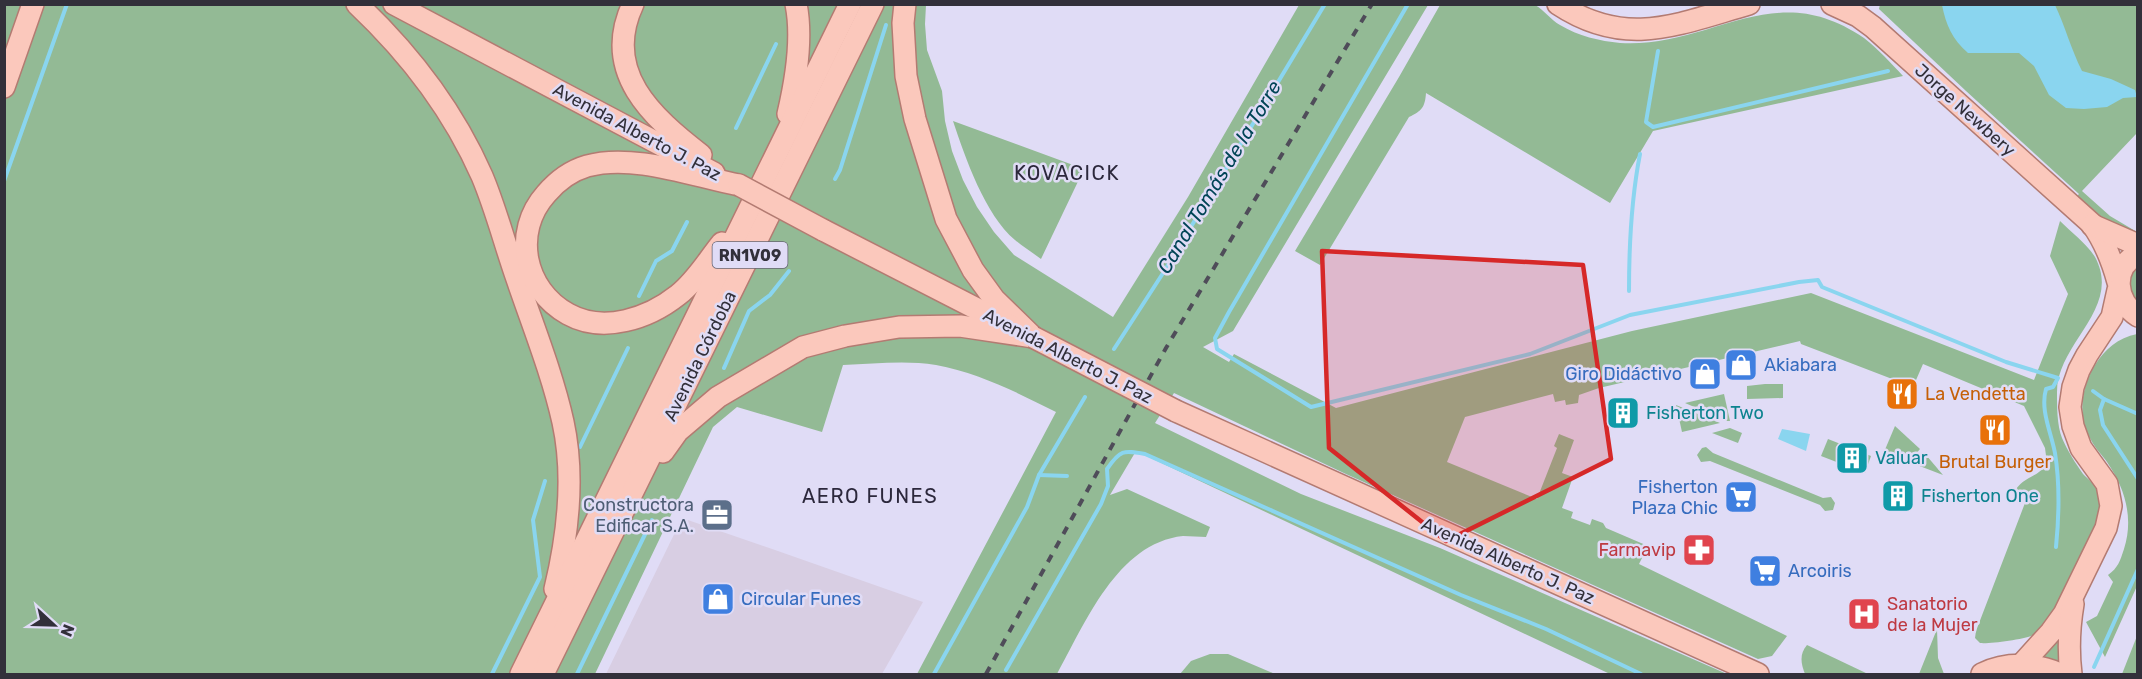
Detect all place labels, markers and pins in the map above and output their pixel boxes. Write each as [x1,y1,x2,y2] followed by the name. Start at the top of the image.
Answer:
[1723,347,1759,383] shop icon: Akiabara
[1764,354,1837,376] place label: Akiabara
[1687,356,1723,392] shop icon: Giro Didáctivo
[1565,363,1682,385] place label: Giro Didáctivo
[1884,376,1920,412] restaurant icon: La Vendetta
[1925,383,2026,405] place label: La Vendetta
[1605,395,1641,431] building icon: Fisherton Two
[1646,402,1764,424] place label: Fisherton Two
[1977,412,2013,448] restaurant icon: Brutal Burger
[1834,440,1870,476] building icon: Valuar
[1875,447,1928,469] place label: Valuar
[1939,451,2051,473] place label: Brutal Burger
[1631,476,1718,519] place label: Fisherton Plaza Chic
[1880,478,1916,514] building icon: Fisherton One
[1723,479,1759,515] supermarket icon: Fisherton Plaza Chic
[1921,485,2039,507] place label: Fisherton One
[583,494,694,537] place label: Constructora Edificar S.A.
[699,497,735,533] office icon: Constructora Edificar S.A.
[1681,532,1717,568] pharmacy icon: Farmavip
[1598,539,1676,561] place label: Farmavip
[1747,553,1783,589] supermarket icon: Arcoiris
[1788,560,1852,582] place label: Arcoiris
[700,581,736,617] shop icon: Circular Funes
[741,588,861,610] place label: Circular Funes
[1887,593,1978,636] place label: Sanatorio de la Mujer
[1846,596,1882,632] hospital icon: Sanatorio de la Mujer

